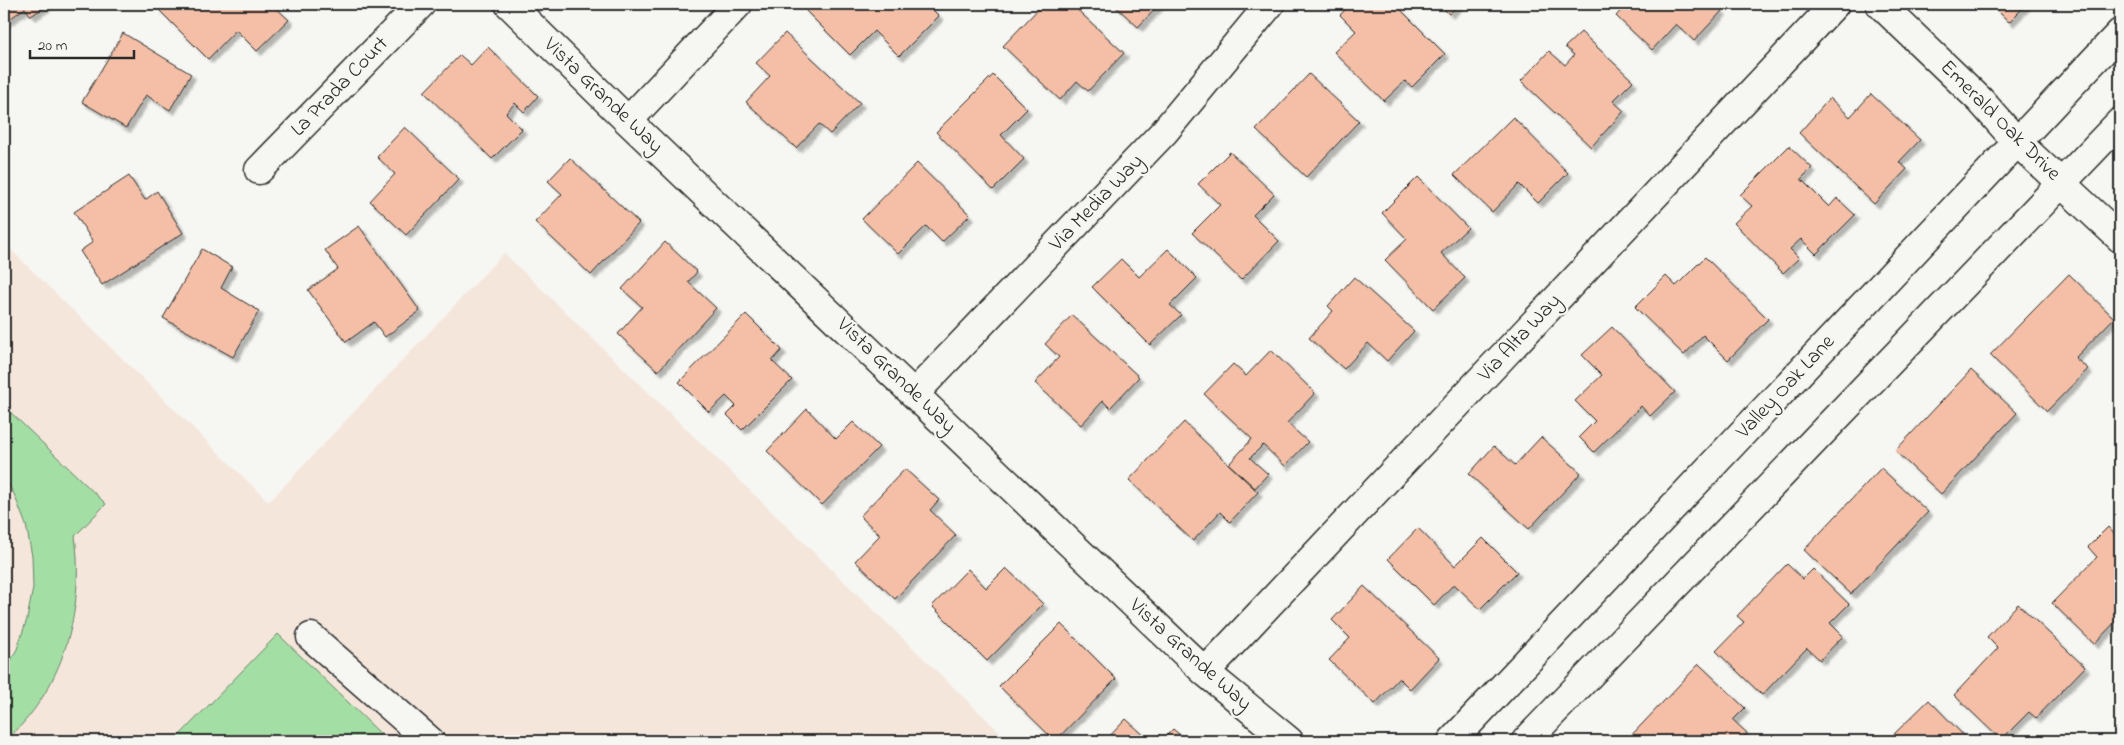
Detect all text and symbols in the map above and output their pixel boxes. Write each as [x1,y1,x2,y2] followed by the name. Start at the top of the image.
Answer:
[30,28,134,60] scale bar
[284,30,396,144] street label: La Prada Court
[534,30,670,162] street label: Vista Grande Way
[38,35,68,57] text: 20 m
[1933,54,2068,189] street label: Emerald Oak Drive
[1042,148,1153,260] street label: Via Media Way
[1471,287,1570,391] street label: Via Alta Way
[827,310,963,442] street label: Vista Grande Way
[1729,328,1844,448] street label: Valley Oak Lane
[1120,591,1258,720] street label: Vista Grande Way

